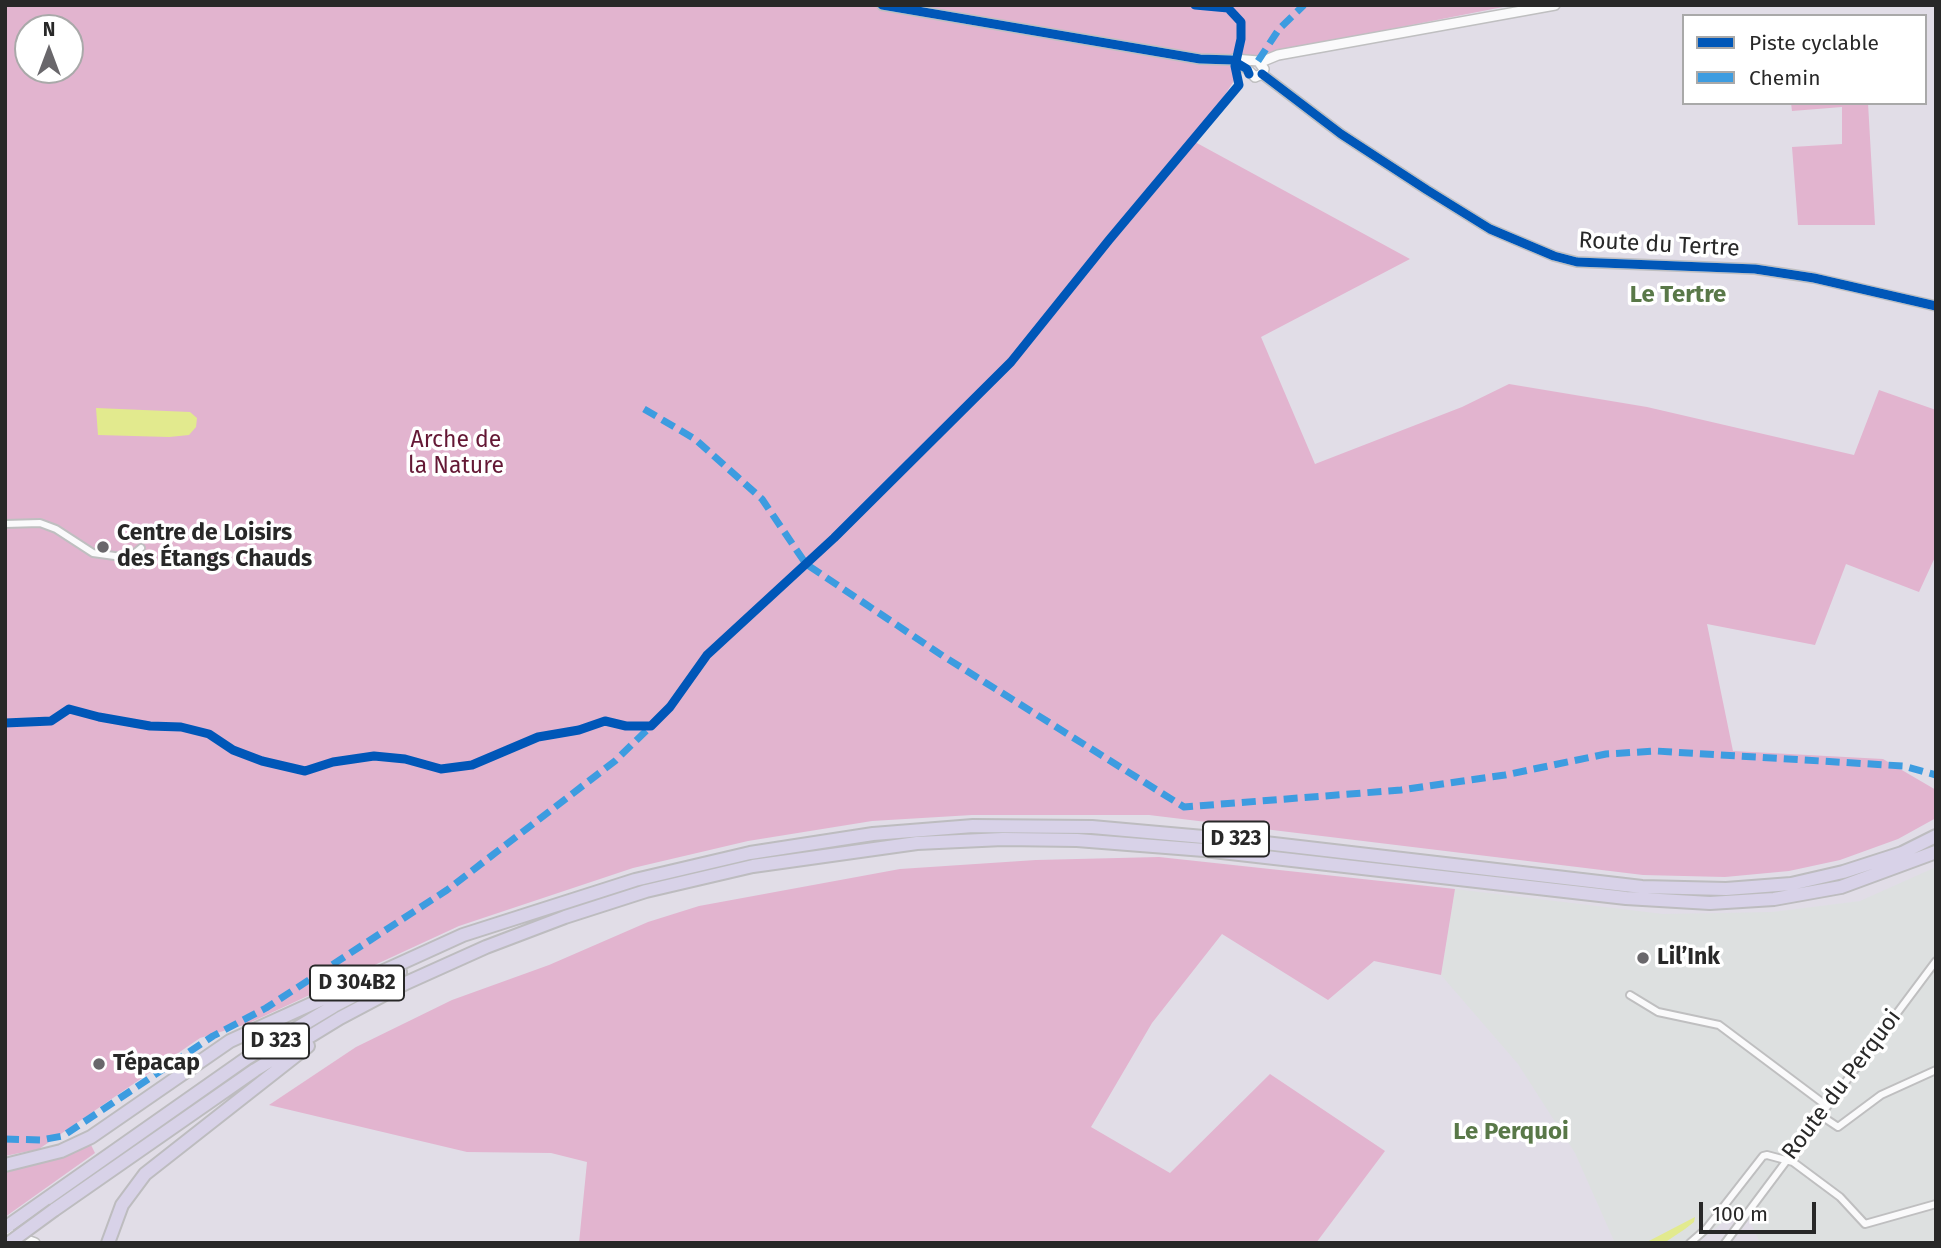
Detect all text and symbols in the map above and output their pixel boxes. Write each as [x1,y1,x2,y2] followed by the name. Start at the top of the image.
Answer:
[14,14,84,84] north arrow
[1682,14,1927,105] legend
[43,18,55,41] text: N
[1749,30,1879,56] text: Piste cyclable
[1749,65,1821,91] text: Chemin
[1578,227,1740,263] street label: Route du Tertre
[1630,281,1726,309] district label: Le Tertre
[408,427,504,481] park label: Arche de la Nature
[117,520,312,574] place label: Centre de Loisirs des Étangs Chauds
[95,539,111,555] marker: Centre de Loisirs des Étangs Chauds
[1203,822,1269,856] road number: D 323
[1657,944,1720,972] place label: Lil’Ink
[1635,950,1651,966] marker: Lil’Ink
[310,965,404,1000] road number: D 304B2
[1777,1005,1907,1165] street label: Route du Perquoi
[243,1024,309,1058] road number: D 323
[113,1050,200,1078] place label: Tépacap
[91,1056,107,1072] marker: Tépacap
[1453,1118,1569,1146] district label: Le Perquoi
[1703,1188,1820,1232] scale bar
[1712,1201,1768,1227] text: 100 m

